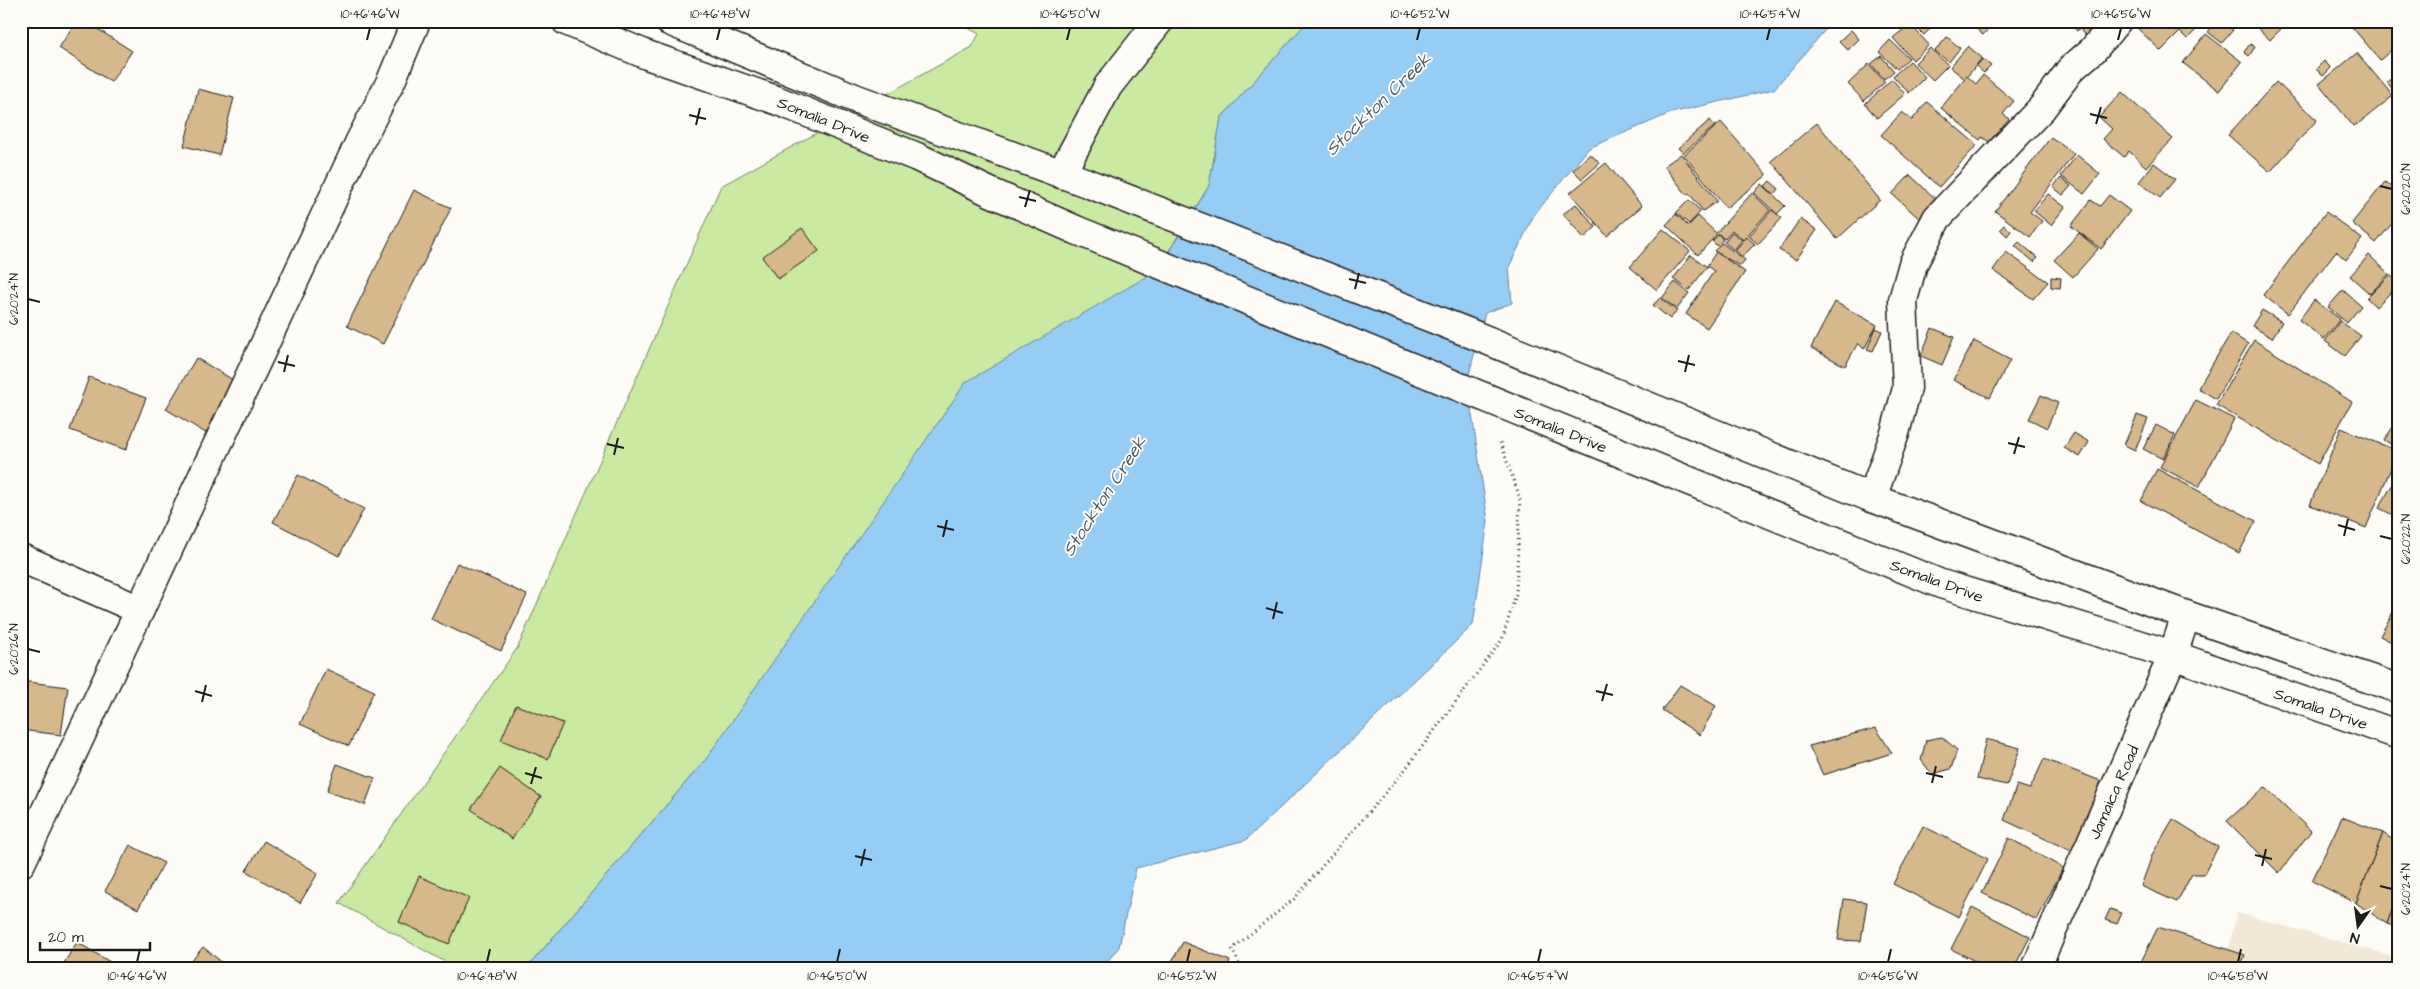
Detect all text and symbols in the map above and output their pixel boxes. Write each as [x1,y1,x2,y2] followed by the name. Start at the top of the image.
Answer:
[340,6,400,23] text: 10°46'46"W
[690,6,750,23] text: 10°46'48"W
[1040,6,1100,23] text: 10°46'50"W
[1391,6,1450,23] text: 10°46'52"W
[1740,6,1801,23] text: 10°46'54"W
[2091,6,2151,23] text: 10°46'56"W
[1320,47,1437,161] water label: Stockton Creek
[774,91,873,149] street label: Somalia Drive
[2398,163,2415,215] text: 6°20'20"N
[6,273,23,325] text: 6°20'24"N
[1511,401,1610,459] street label: Somalia Drive
[1056,431,1153,561] water label: Stockton Creek
[2398,513,2415,564] text: 6°20'22"N
[1887,554,1987,608] street label: Somalia Drive
[6,623,23,675] text: 6°20'26"N
[2271,683,2371,735] street label: Somalia Drive
[2083,742,2145,843] street label: Jamaica Road
[2398,863,2415,915] text: 6°20'24"N
[2332,902,2382,952] north arrow
[40,919,150,951] scale bar
[48,927,84,948] text: 20 m
[2348,927,2362,948] text: N
[107,968,167,985] text: 10°46'46"W
[457,968,517,985] text: 10°46'48"W
[807,968,867,985] text: 10°46'50"W
[1158,968,1217,985] text: 10°46'52"W
[1508,968,1569,985] text: 10°46'54"W
[1858,968,1918,985] text: 10°46'56"W
[2208,968,2269,985] text: 10°46'58"W

